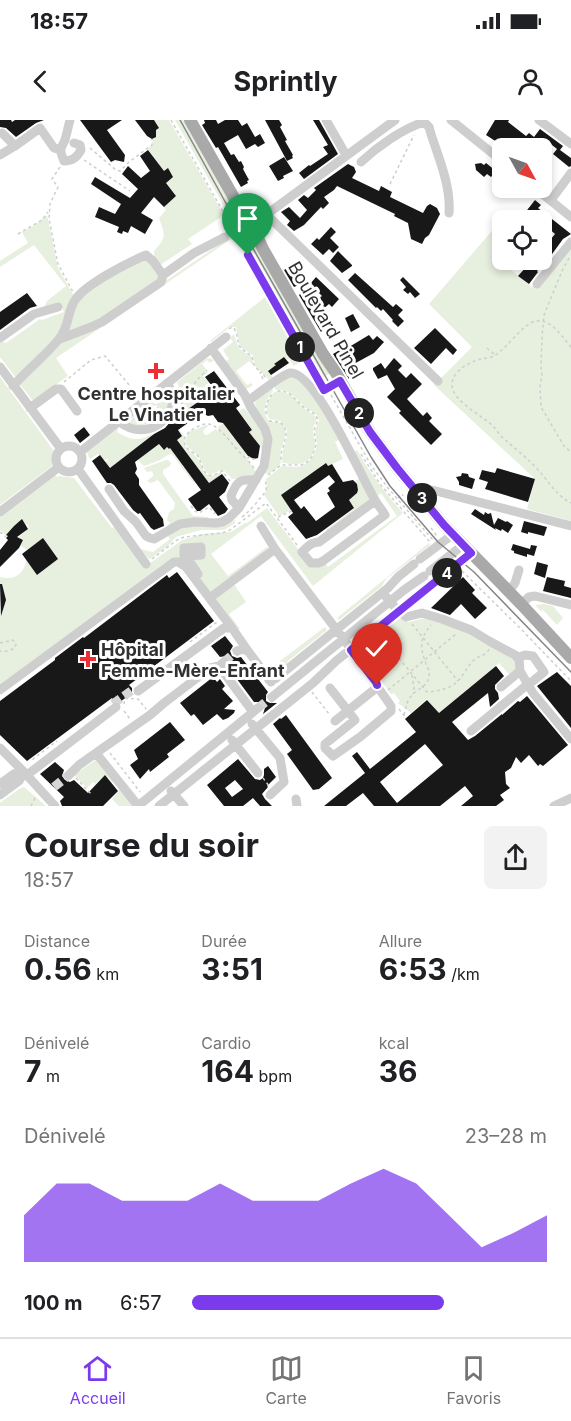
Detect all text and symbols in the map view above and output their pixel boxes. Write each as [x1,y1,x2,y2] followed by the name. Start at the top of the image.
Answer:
[30,8,88,34] text: 18:57
[24,65,57,98] icon: back
[234,65,337,98] text: Sprintly
[514,65,547,98] icon: person
[492,138,552,198] north arrow
[492,138,552,270] map controls
[222,193,273,255] pin
[231,202,264,235] icon: arrive
[492,210,552,270] button: locate
[284,258,368,382] street label: Boulevard Pinel
[285,332,315,362] pin: 1
[297,337,303,357] text: 1
[147,362,165,380] marker: Centre hospitalier Le Vinatier
[77,383,235,425] place label: Centre hospitalier Le Vinatier
[344,398,374,428] pin: 2
[354,403,364,423] text: 2
[407,483,437,513] pin: 3
[417,488,427,508] text: 3
[432,558,462,588] pin: 4
[442,563,452,583] text: 4
[351,623,402,685] pin
[360,632,393,665] icon: check
[101,639,285,681] place label: Hôpital Femme-Mère-Enfant
[79,650,97,668] marker: Hôpital Femme-Mère-Enfant
[24,825,259,865] text: Course du soir
[484,826,547,889] button: share
[24,868,74,892] text: 18:57
[24,931,90,951] text: Distance
[201,931,247,951] text: Durée
[379,931,422,951] text: Allure
[24,951,92,987] text: 0.56
[201,951,263,987] text: 3:51
[379,951,447,987] text: 6:53
[92,964,119,984] text: km
[447,964,480,984] text: /km
[24,1033,89,1053] text: Dénivelé
[201,1033,251,1053] text: Cardio
[379,1033,409,1053] text: kcal
[24,1053,41,1089] text: 7
[201,1053,254,1089] text: 164
[379,1053,418,1089] text: 36
[41,1066,60,1086] text: m
[254,1066,292,1086] text: bpm
[24,1124,106,1148] text: Dénivelé
[465,1124,547,1148] text: 23–28 m
[24,1291,83,1315] text: 100 m
[120,1291,162,1315] text: 6:57
[70,1352,126,1408] tab: Accueil
[265,1352,307,1408] tab: Carte
[446,1352,501,1408] tab: Favoris

